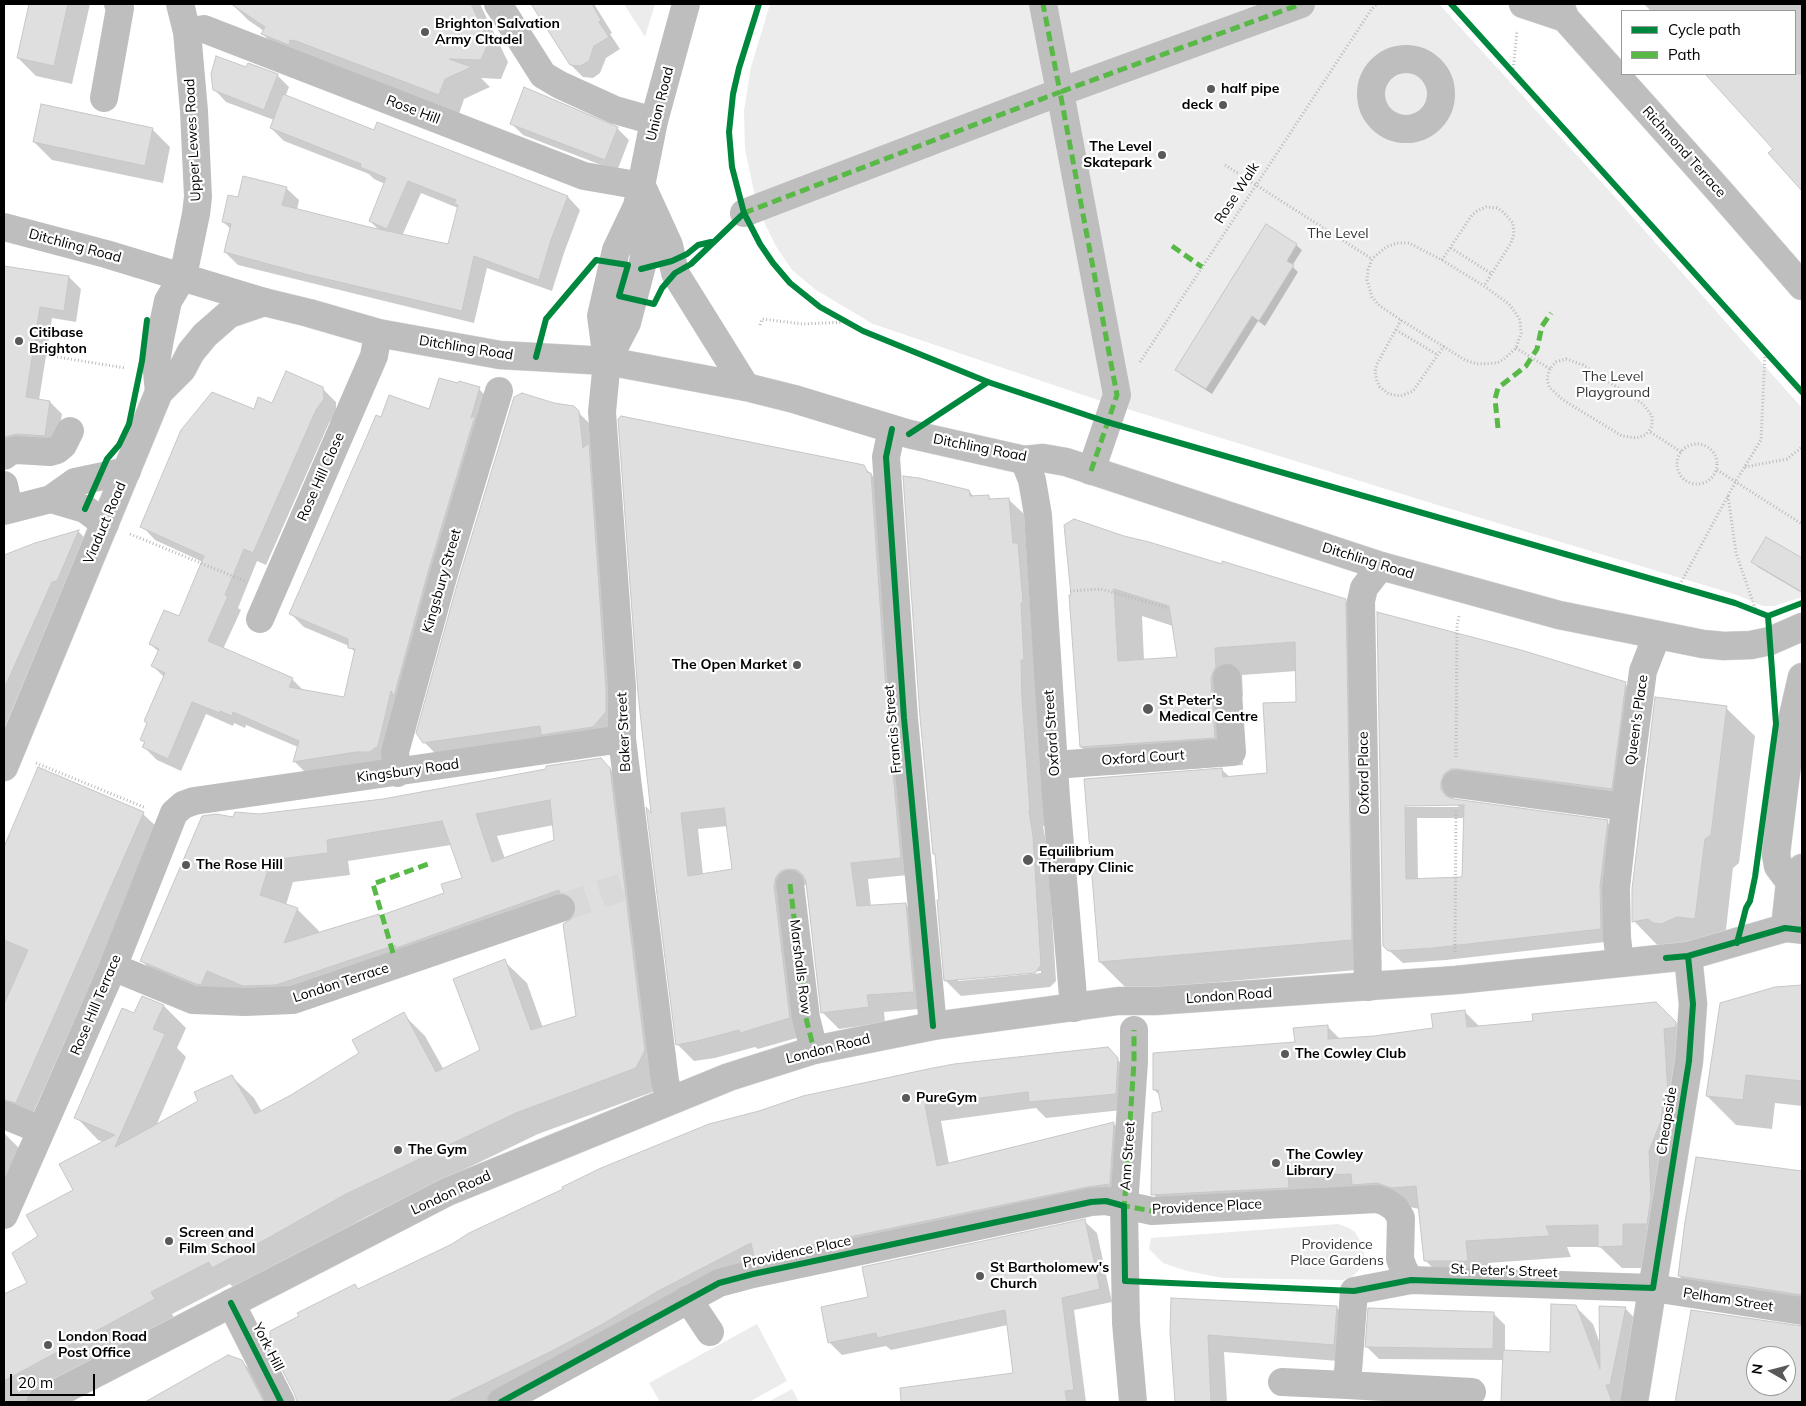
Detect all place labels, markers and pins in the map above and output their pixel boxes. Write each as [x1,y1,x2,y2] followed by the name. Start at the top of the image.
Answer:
[435,16,560,48] place label: Brighton Salvation Army CItadel
[419,26,431,38] marker: Brighton Salvation Army CItadel
[1221,81,1279,97] place label: half pipe
[1205,83,1217,95] marker: half pipe
[1182,97,1213,113] place label: deck
[1217,99,1229,111] marker: deck
[1083,139,1152,172] place label: The Level Skatepark
[1156,149,1168,161] marker: The Level Skatepark
[29,325,87,358] place label: Citibase Brighton
[13,335,25,347] marker: Citibase Brighton
[672,657,787,673] place label: The Open Market
[791,659,803,671] marker: The Open Market
[1159,693,1258,726] place label: St Peter's Medical Centre
[1141,702,1155,716] marker: St Peter's Medical Centre
[1039,844,1134,876] place label: Equilibrium Therapy Clinic
[1021,853,1035,867] marker: Equilibrium Therapy Clinic
[196,857,283,873] place label: The Rose Hill
[180,859,192,871] marker: The Rose Hill
[1295,1046,1406,1062] place label: The Cowley Club
[1279,1048,1291,1060] marker: The Cowley Club
[916,1090,977,1106] place label: PureGym
[900,1092,912,1104] marker: PureGym
[408,1142,467,1158] place label: The Gym
[392,1144,404,1156] marker: The Gym
[1286,1147,1363,1180] place label: The Cowley Library
[1270,1157,1282,1169] marker: The Cowley Library
[179,1225,255,1258] place label: Screen and Film School
[163,1235,175,1247] marker: Screen and Film School
[990,1260,1109,1292] place label: St Bartholomew's Church
[974,1270,986,1282] marker: St Bartholomew's Church
[58,1329,147,1361] place label: London Road Post Office
[42,1339,54,1351] marker: London Road Post Office

